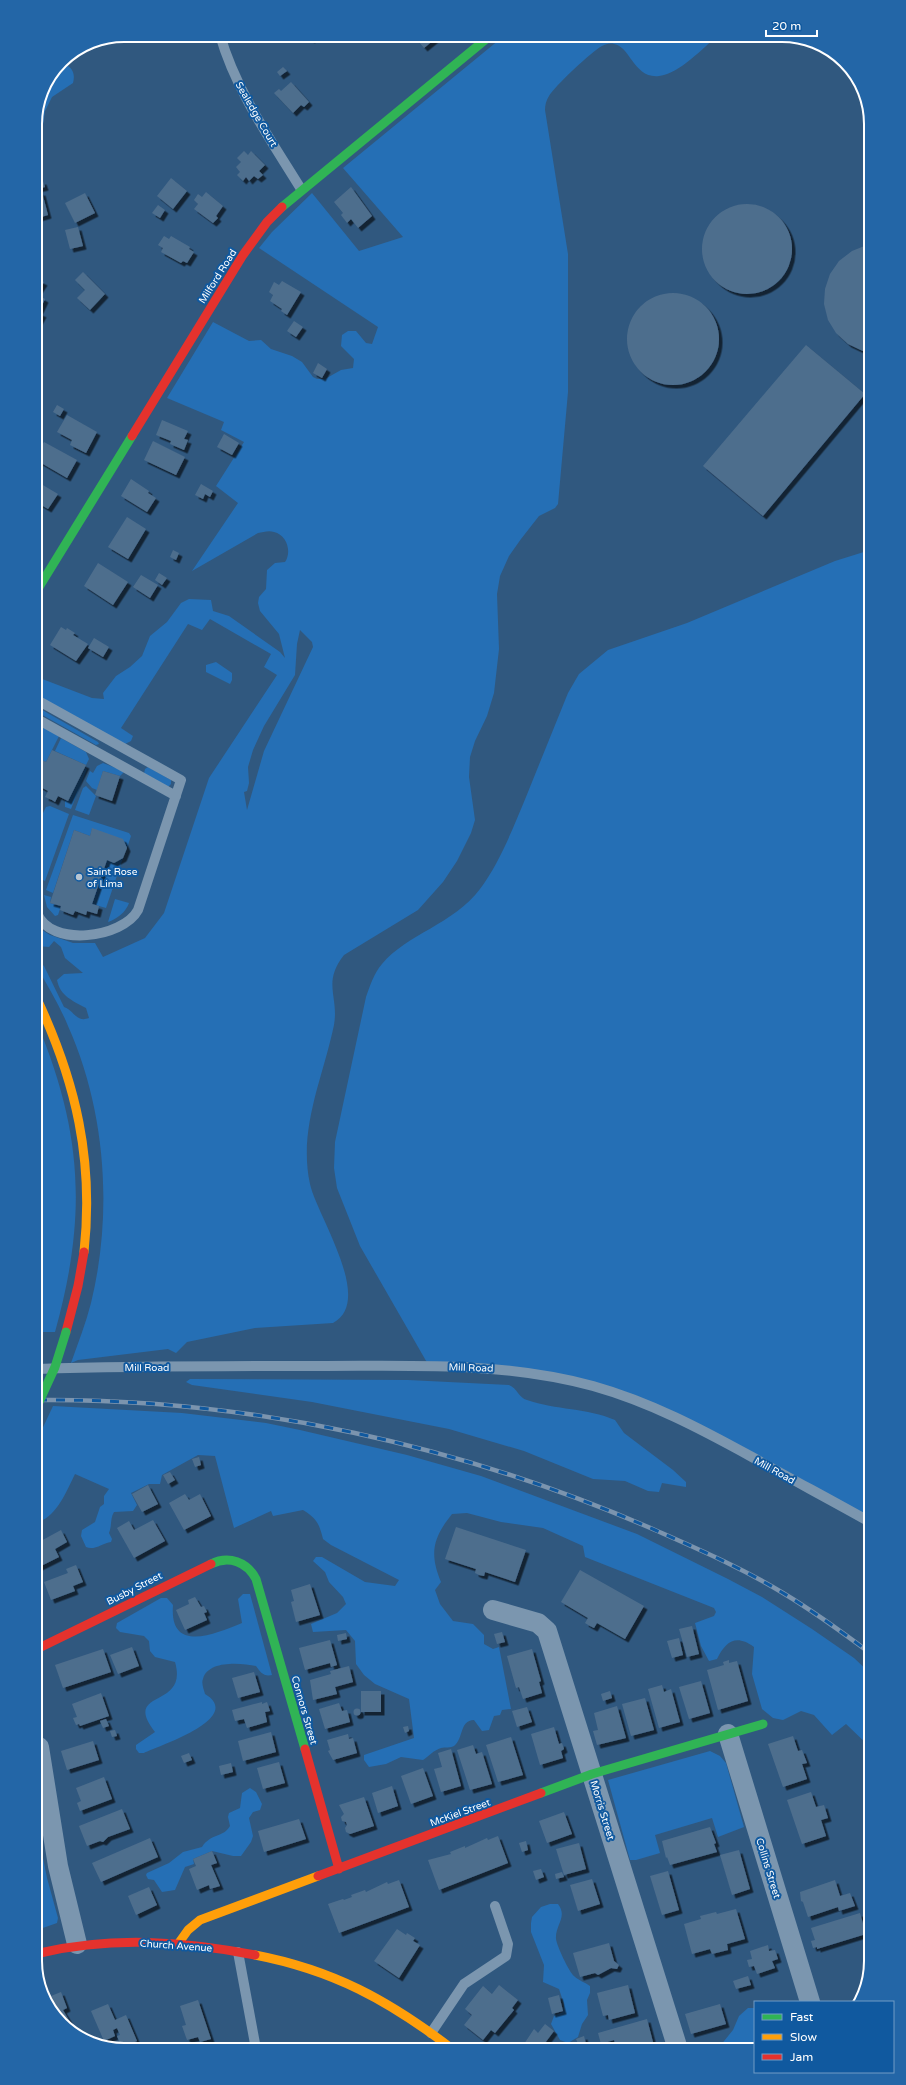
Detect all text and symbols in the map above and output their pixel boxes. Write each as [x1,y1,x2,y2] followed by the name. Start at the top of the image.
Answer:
[766,12,817,38] scale bar
[772,19,801,33] text: 20 m
[233,80,280,149] street label: Sealedge Court
[196,247,239,306] street label: Milford Road
[87,866,138,890] place label: Saint Rose of Lima
[74,872,84,882] marker: Saint Rose of Lima
[448,1361,494,1375] street label: Mill Road
[125,1362,169,1374] street label: Mill Road
[752,1455,797,1487] street label: Mill Road
[105,1570,164,1608] street label: Busby Street
[288,1675,320,1746] street label: Connors Street
[587,1779,617,1842] street label: Morris Street
[429,1796,492,1829] street label: McKiel Street
[753,1837,783,1900] street label: Collins Street
[139,1937,213,1955] street label: Church Avenue
[754,2001,894,2073] legend
[790,2010,814,2024] text: Fast
[790,2030,817,2044] text: Slow
[790,2050,813,2064] text: Jam

